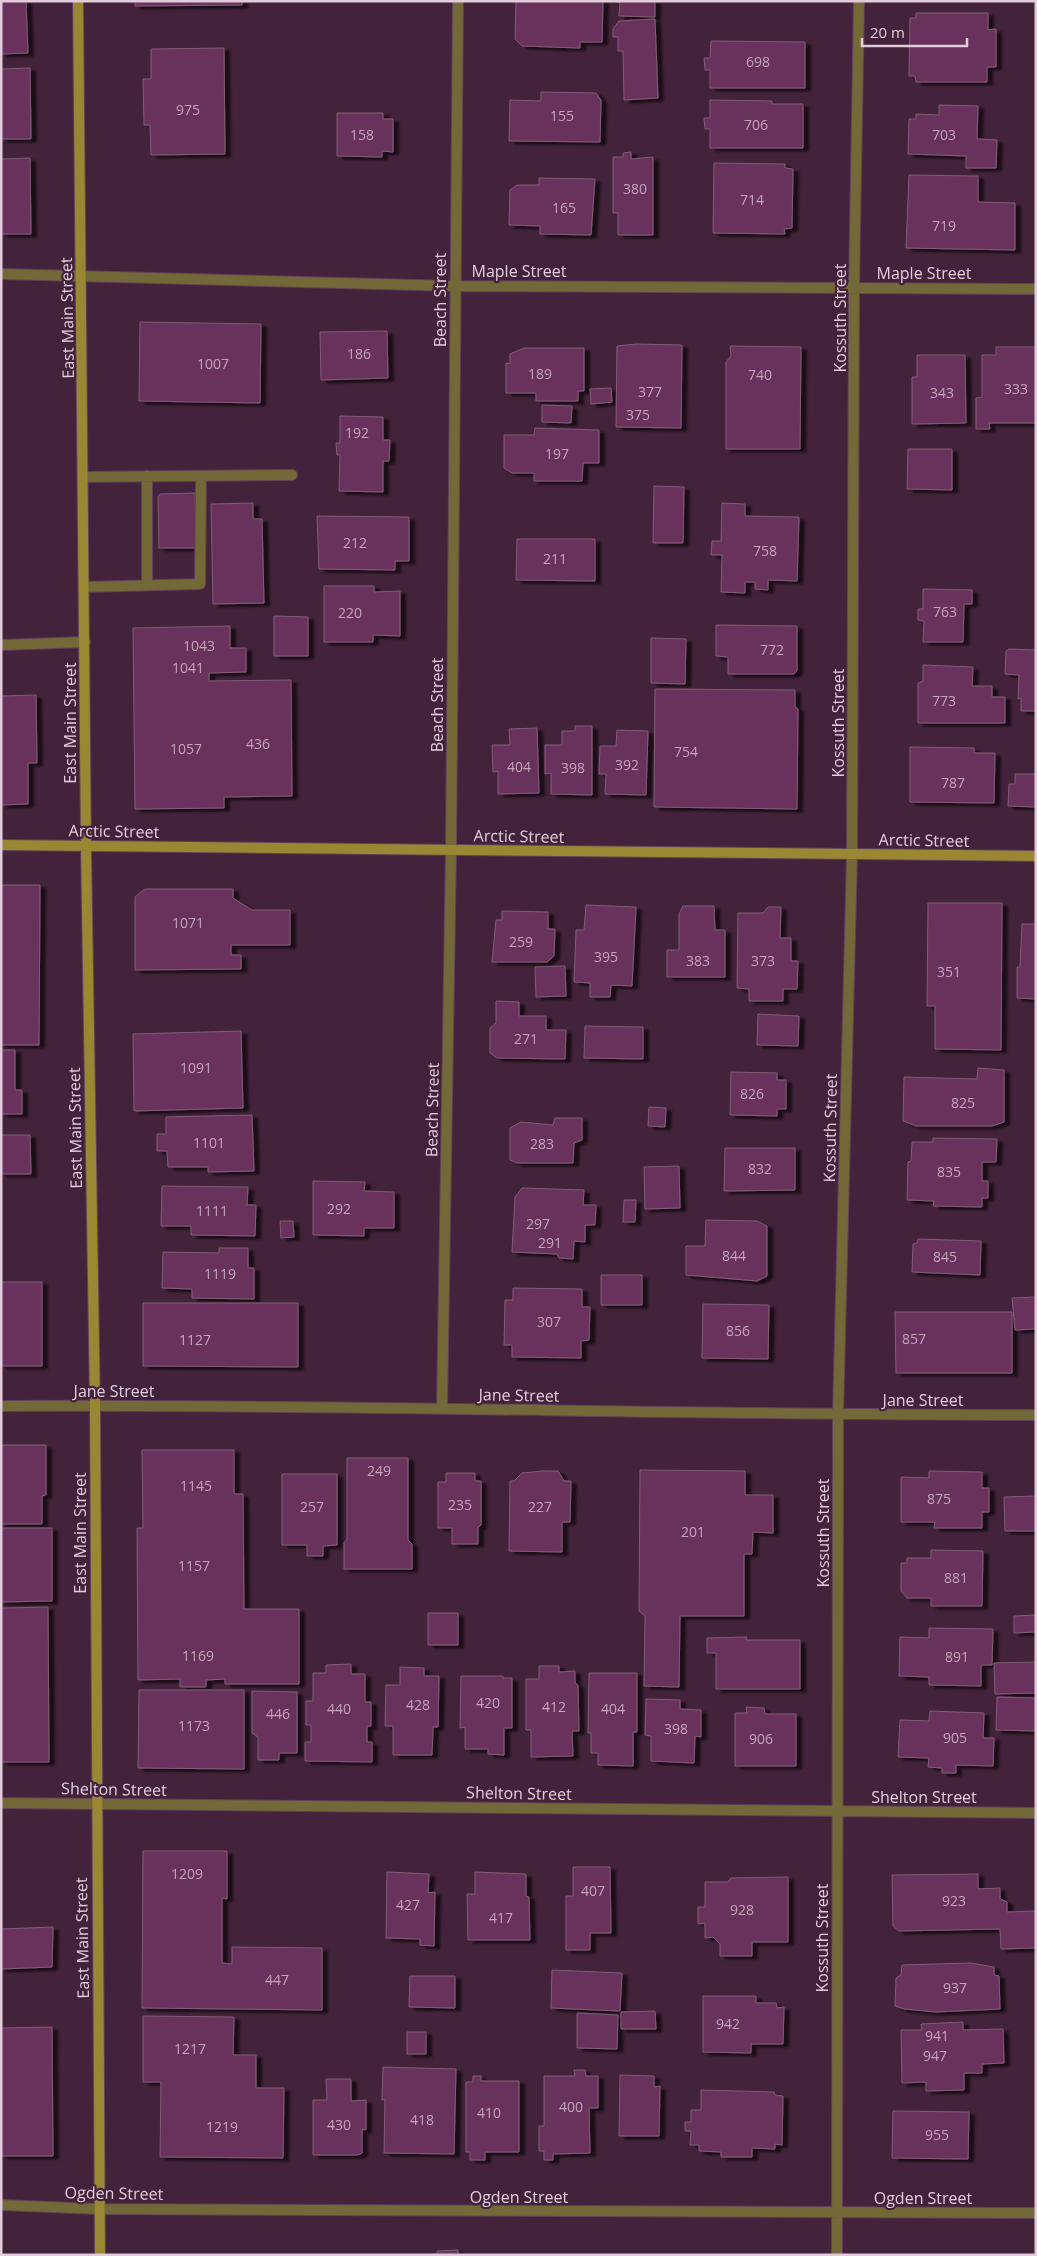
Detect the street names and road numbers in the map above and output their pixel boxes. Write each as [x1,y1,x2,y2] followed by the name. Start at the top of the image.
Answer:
[429,252,451,347] street label: Beach Street
[55,257,79,379] street label: East Main Street
[472,260,567,282] street label: Maple Street
[877,262,972,284] street label: Maple Street
[829,263,851,372] street label: Kossuth Street
[426,657,448,752] street label: Beach Street
[59,662,81,784] street label: East Main Street
[827,668,849,777] street label: Kossuth Street
[69,819,160,843] street label: Arctic Street
[474,824,565,848] street label: Arctic Street
[879,828,970,852] street label: Arctic Street
[420,1062,444,1157] street label: Beach Street
[63,1067,87,1189] street label: East Main Street
[818,1073,842,1183] street label: Kossuth Street
[72,1380,155,1402] street label: Jane Street
[476,1383,560,1407] street label: Jane Street
[881,1389,964,1411] street label: Jane Street
[69,1472,91,1594] street label: East Main Street
[812,1478,834,1587] street label: Kossuth Street
[61,1777,167,1801] street label: Shelton Street
[466,1781,572,1805] street label: Shelton Street
[871,1786,977,1808] street label: Shelton Street
[70,1877,94,1999] street label: East Main Street
[811,1883,833,1992] street label: Kossuth Street
[65,2181,164,2205] street label: Ogden Street
[470,2186,569,2208] street label: Ogden Street
[874,2187,973,2209] street label: Ogden Street

